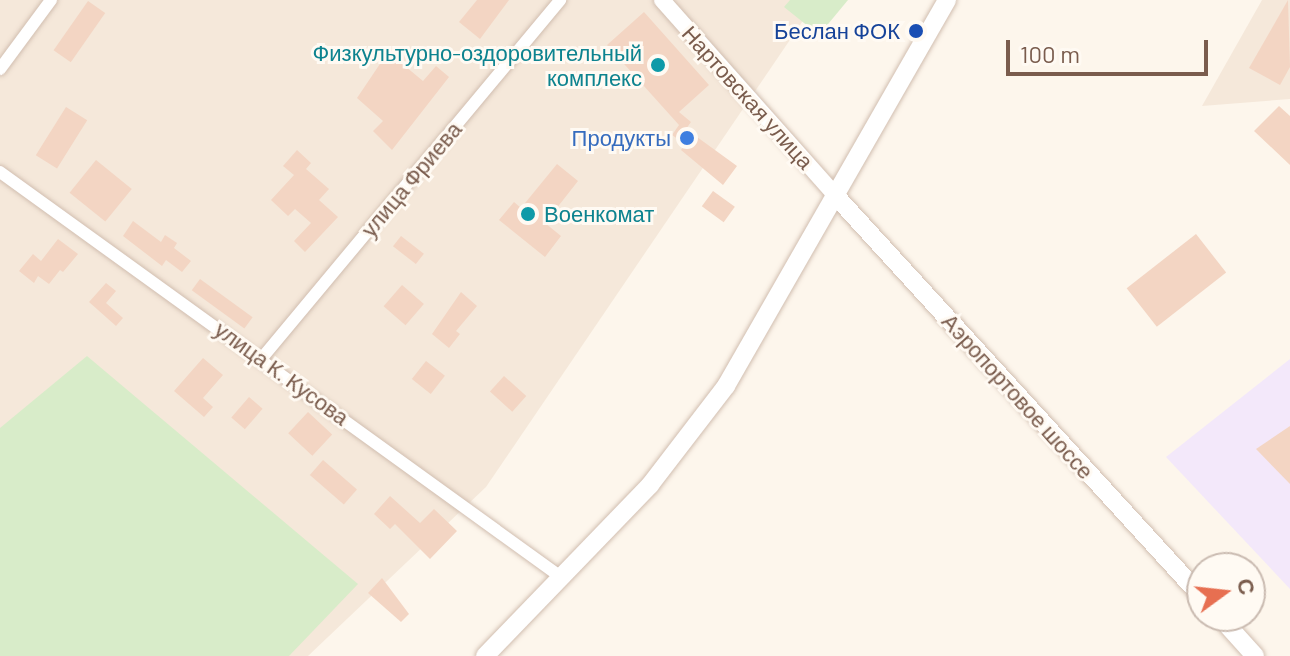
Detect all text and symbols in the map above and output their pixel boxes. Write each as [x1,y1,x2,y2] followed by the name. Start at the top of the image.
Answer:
[774,18,900,44] place label: Беслан ФОК
[677,20,819,174] street label: Нартовская улица
[907,22,925,40] marker: Беслан ФОК
[1010,24,1212,74] scale bar
[313,39,642,90] place label: Физкультурно-оздоровительный комплекс
[1020,39,1080,68] text: 100 m
[649,56,667,74] marker: Физкультурно-оздоровительный комплекс
[355,116,467,242] street label: улица Фриева
[572,125,671,151] place label: Продукты
[678,129,696,147] marker: Продукты
[544,201,654,227] place label: Военкомат
[519,205,537,223] marker: Военкомат
[937,308,1099,484] street label: Аэропортовое шоссе
[210,316,354,430] street label: улица К. Кусова
[1186,552,1266,632] north arrow
[1233,575,1262,597] text: С

